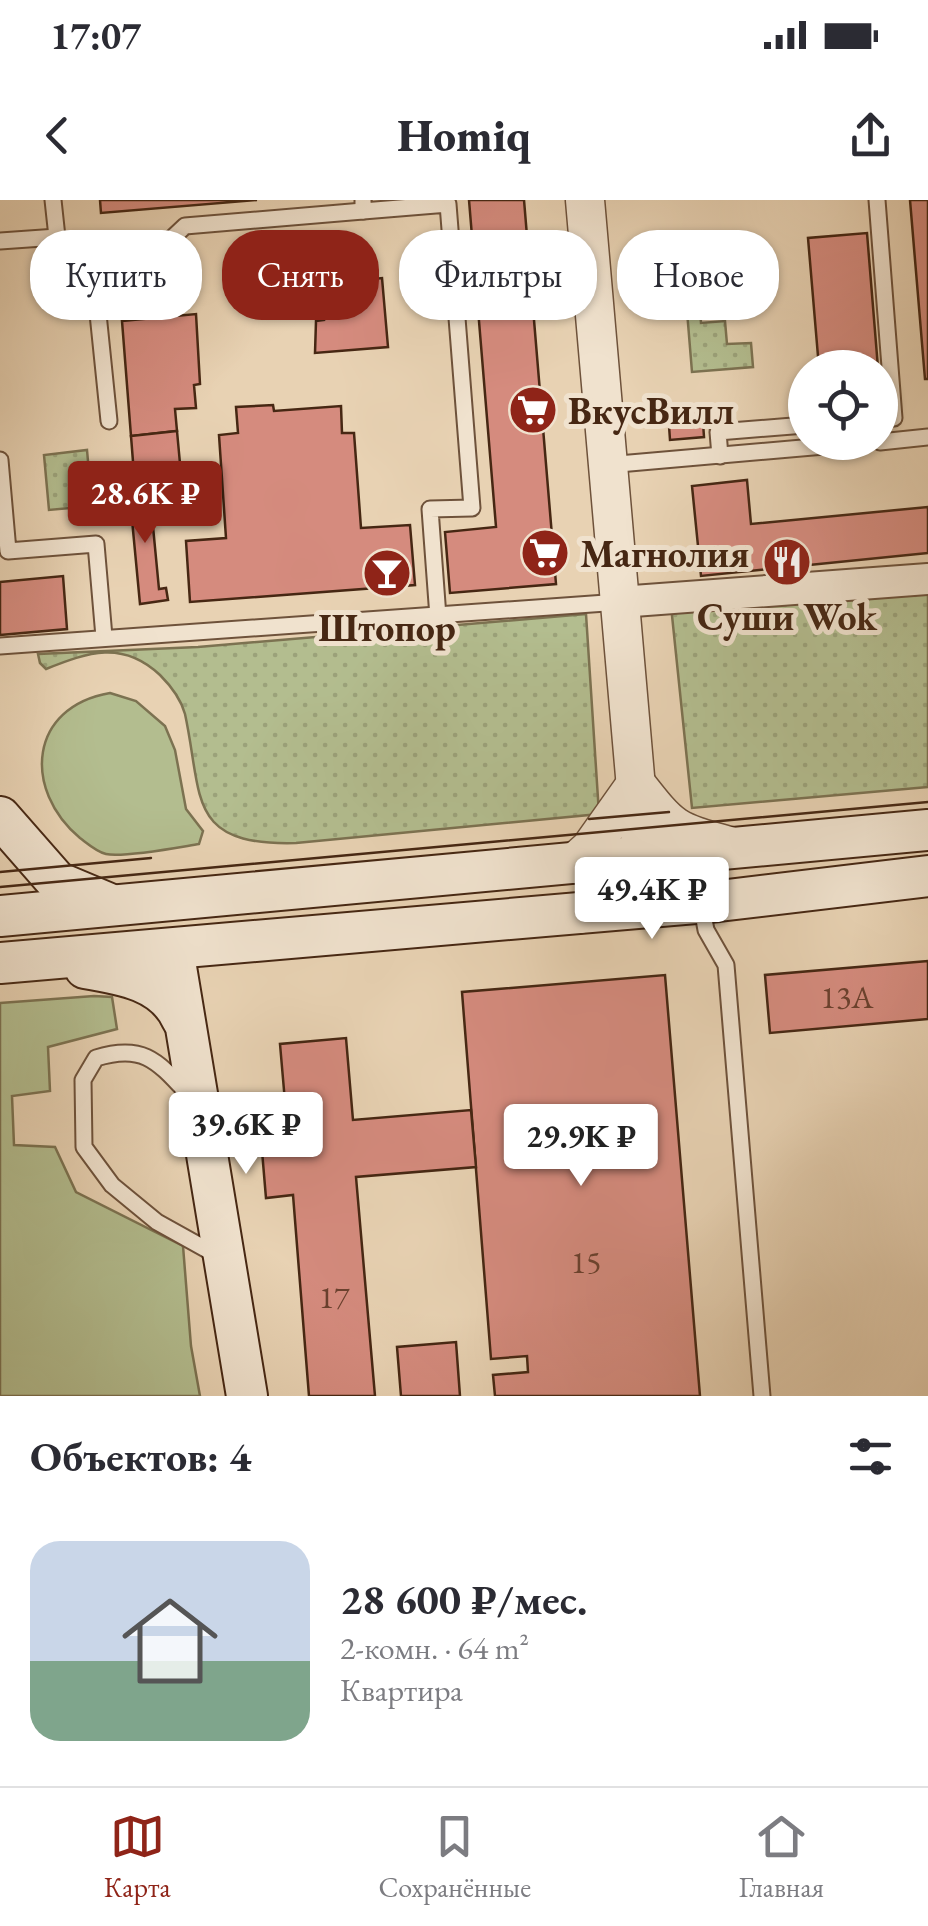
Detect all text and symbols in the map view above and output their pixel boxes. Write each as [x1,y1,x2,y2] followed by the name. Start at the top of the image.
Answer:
[50,11,141,60] text: 17:07
[397,106,531,164] text: Homiq
[30,108,85,163] icon: back
[843,108,898,163] icon: share
[30,230,202,320] chip: Купить
[222,230,379,320] chip: Снять
[399,230,597,320] chip: Фильтры
[617,230,779,320] chip: Новое
[788,350,898,460] map controls
[788,350,898,460] button: locate
[507,384,559,436] supermarket icon: ВкусВилл
[568,386,734,435] place label: ВкусВилл
[53,461,237,546] pin: 28.6K ₽
[90,472,200,514] text: 28.6K ₽
[519,527,571,579] supermarket icon: Магнолия
[580,529,749,578] place label: Магнолия
[761,536,813,588] restaurant icon: Суши Wok
[361,547,413,599] bar icon: Штопор
[697,592,878,641] place label: Суши Wok
[318,603,456,652] place label: Штопор
[560,857,744,942] pin: 49.4K ₽
[597,868,707,910] text: 49.4K ₽
[821,976,874,1018] house number: 13А
[154,1092,338,1177] pin: 39.6K ₽
[191,1103,301,1145] text: 39.6K ₽
[489,1104,673,1189] pin: 29.9K ₽
[526,1115,636,1157] text: 29.9K ₽
[571,1241,601,1283] house number: 15
[319,1276,350,1318] house number: 17
[30,1429,251,1484] text: Объектов: 4
[843,1429,898,1484] icon: filters
[340,1572,587,1627] text: 28 600 ₽/мес.
[110,1581,230,1701] icon: home
[340,1627,529,1669] text: 2-комн. · 64 m²
[340,1669,463,1711] text: Квартира
[104,1809,171,1905] tab: Карта
[378,1809,531,1905] tab: Сохранённые
[739,1809,824,1905] tab: Главная

